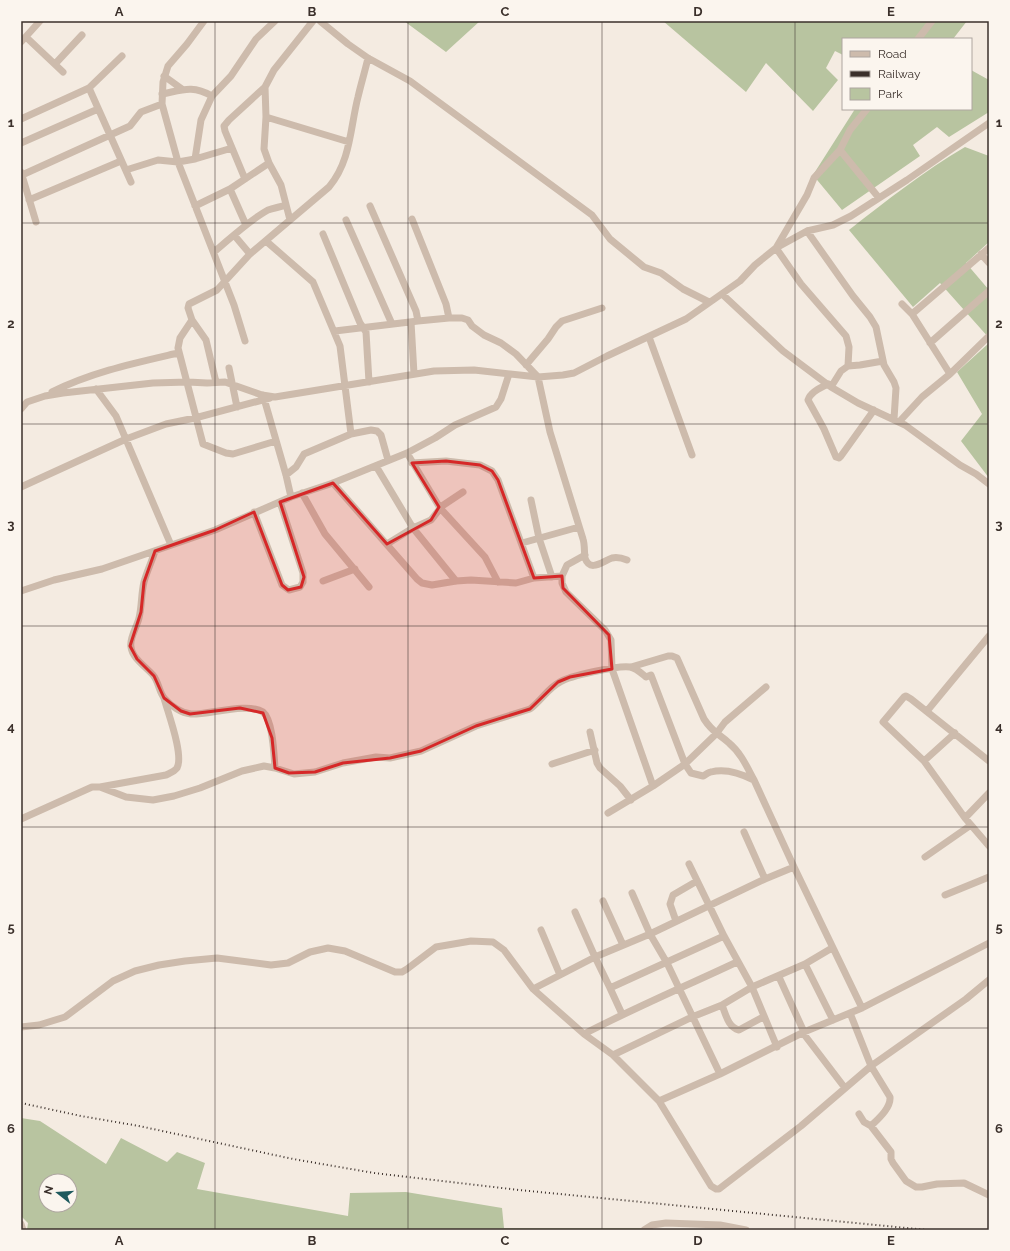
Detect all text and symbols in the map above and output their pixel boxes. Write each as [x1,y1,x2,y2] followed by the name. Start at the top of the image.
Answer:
[115,4,124,19] text: A
[308,4,317,19] text: B
[501,4,510,19] text: C
[693,4,703,19] text: D
[887,4,895,19] text: E
[842,38,972,110] legend
[878,47,907,61] text: Road
[878,67,921,81] text: Railway
[878,87,903,101] text: Park
[8,115,15,130] text: 1
[996,115,1003,130] text: 1
[7,316,15,331] text: 2
[995,316,1003,331] text: 2
[7,517,15,532] text: 3
[995,517,1003,532] text: 3
[7,719,15,734] text: 4
[995,719,1003,734] text: 4
[7,920,15,935] text: 5
[995,920,1003,935] text: 5
[7,1121,15,1136] text: 6
[995,1121,1003,1136] text: 6
[38,1173,78,1213] north arrow
[41,1184,56,1196] text: N
[115,1233,124,1248] text: A
[308,1233,317,1248] text: B
[501,1233,510,1248] text: C
[693,1233,703,1248] text: D
[887,1233,895,1248] text: E

